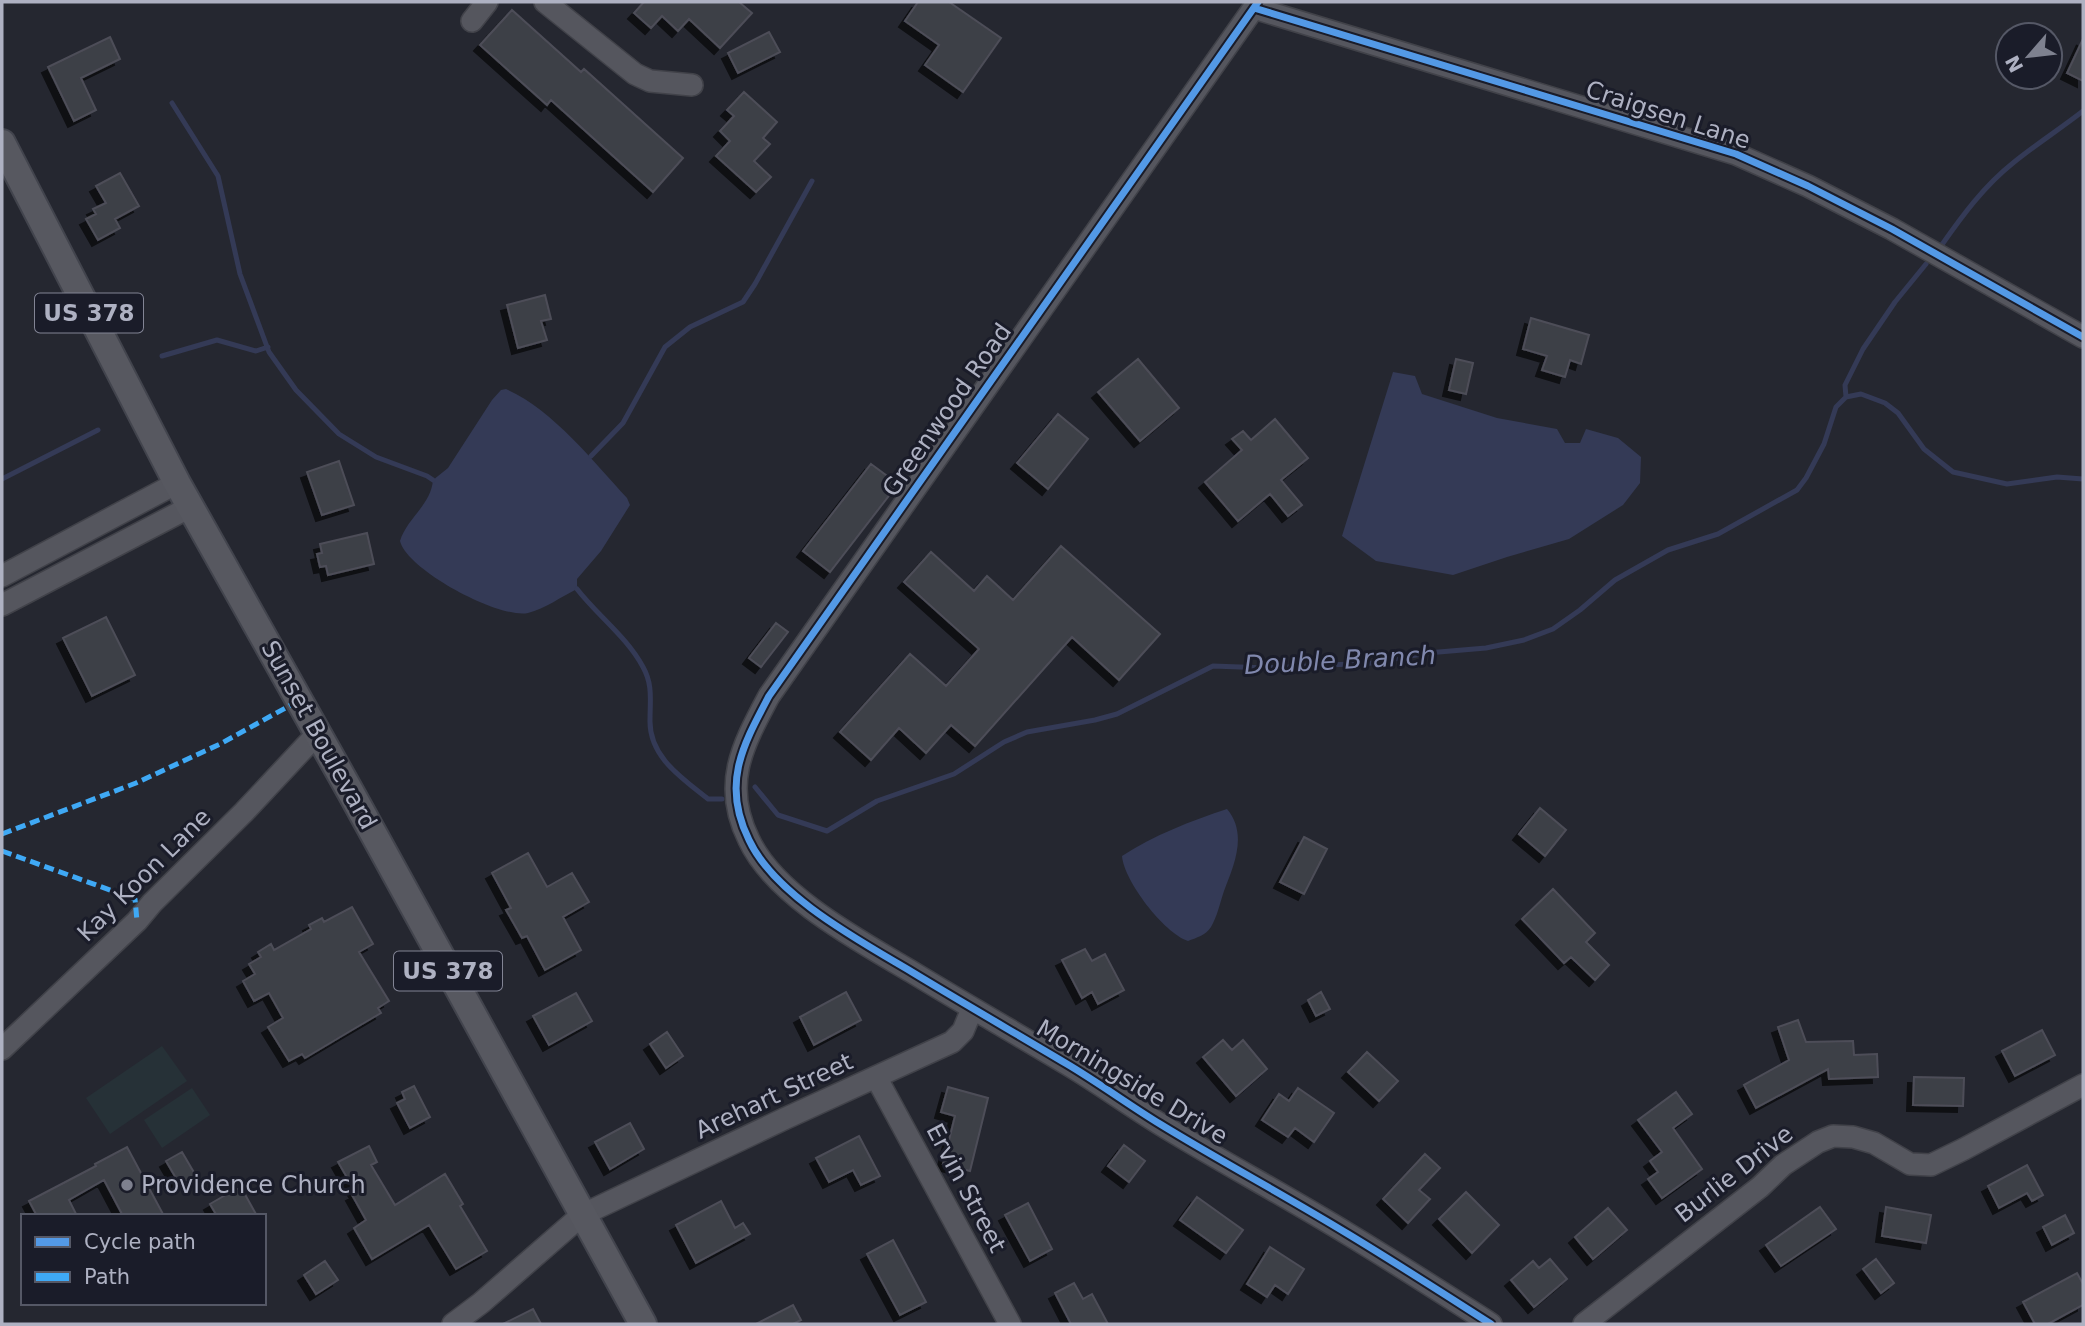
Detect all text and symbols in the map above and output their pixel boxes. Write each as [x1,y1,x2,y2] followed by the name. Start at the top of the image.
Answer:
[1994,21,2064,91] north arrow
[2001,52,2027,76] text: N
[1582,75,1754,155] street label: Craigsen Lane
[35,294,143,332] road number: US 378
[877,318,1017,502] street label: Greenwood Road
[256,636,382,834] street label: Sunset Boulevard
[1243,640,1437,680] water label: Double Branch
[72,803,216,947] street label: Kay Koon Lane
[394,952,502,990] road number: US 378
[1031,1014,1233,1150] street label: Morningside Drive
[691,1047,857,1145] street label: Arehart Street
[920,1119,1012,1257] street label: Ervin Street
[1670,1119,1798,1229] street label: Burlie Drive
[141,1171,366,1199] place label: Providence Church
[119,1177,135,1193] marker: Providence Church
[21,1214,266,1305] legend
[84,1230,196,1254] text: Cycle path
[84,1265,130,1289] text: Path

